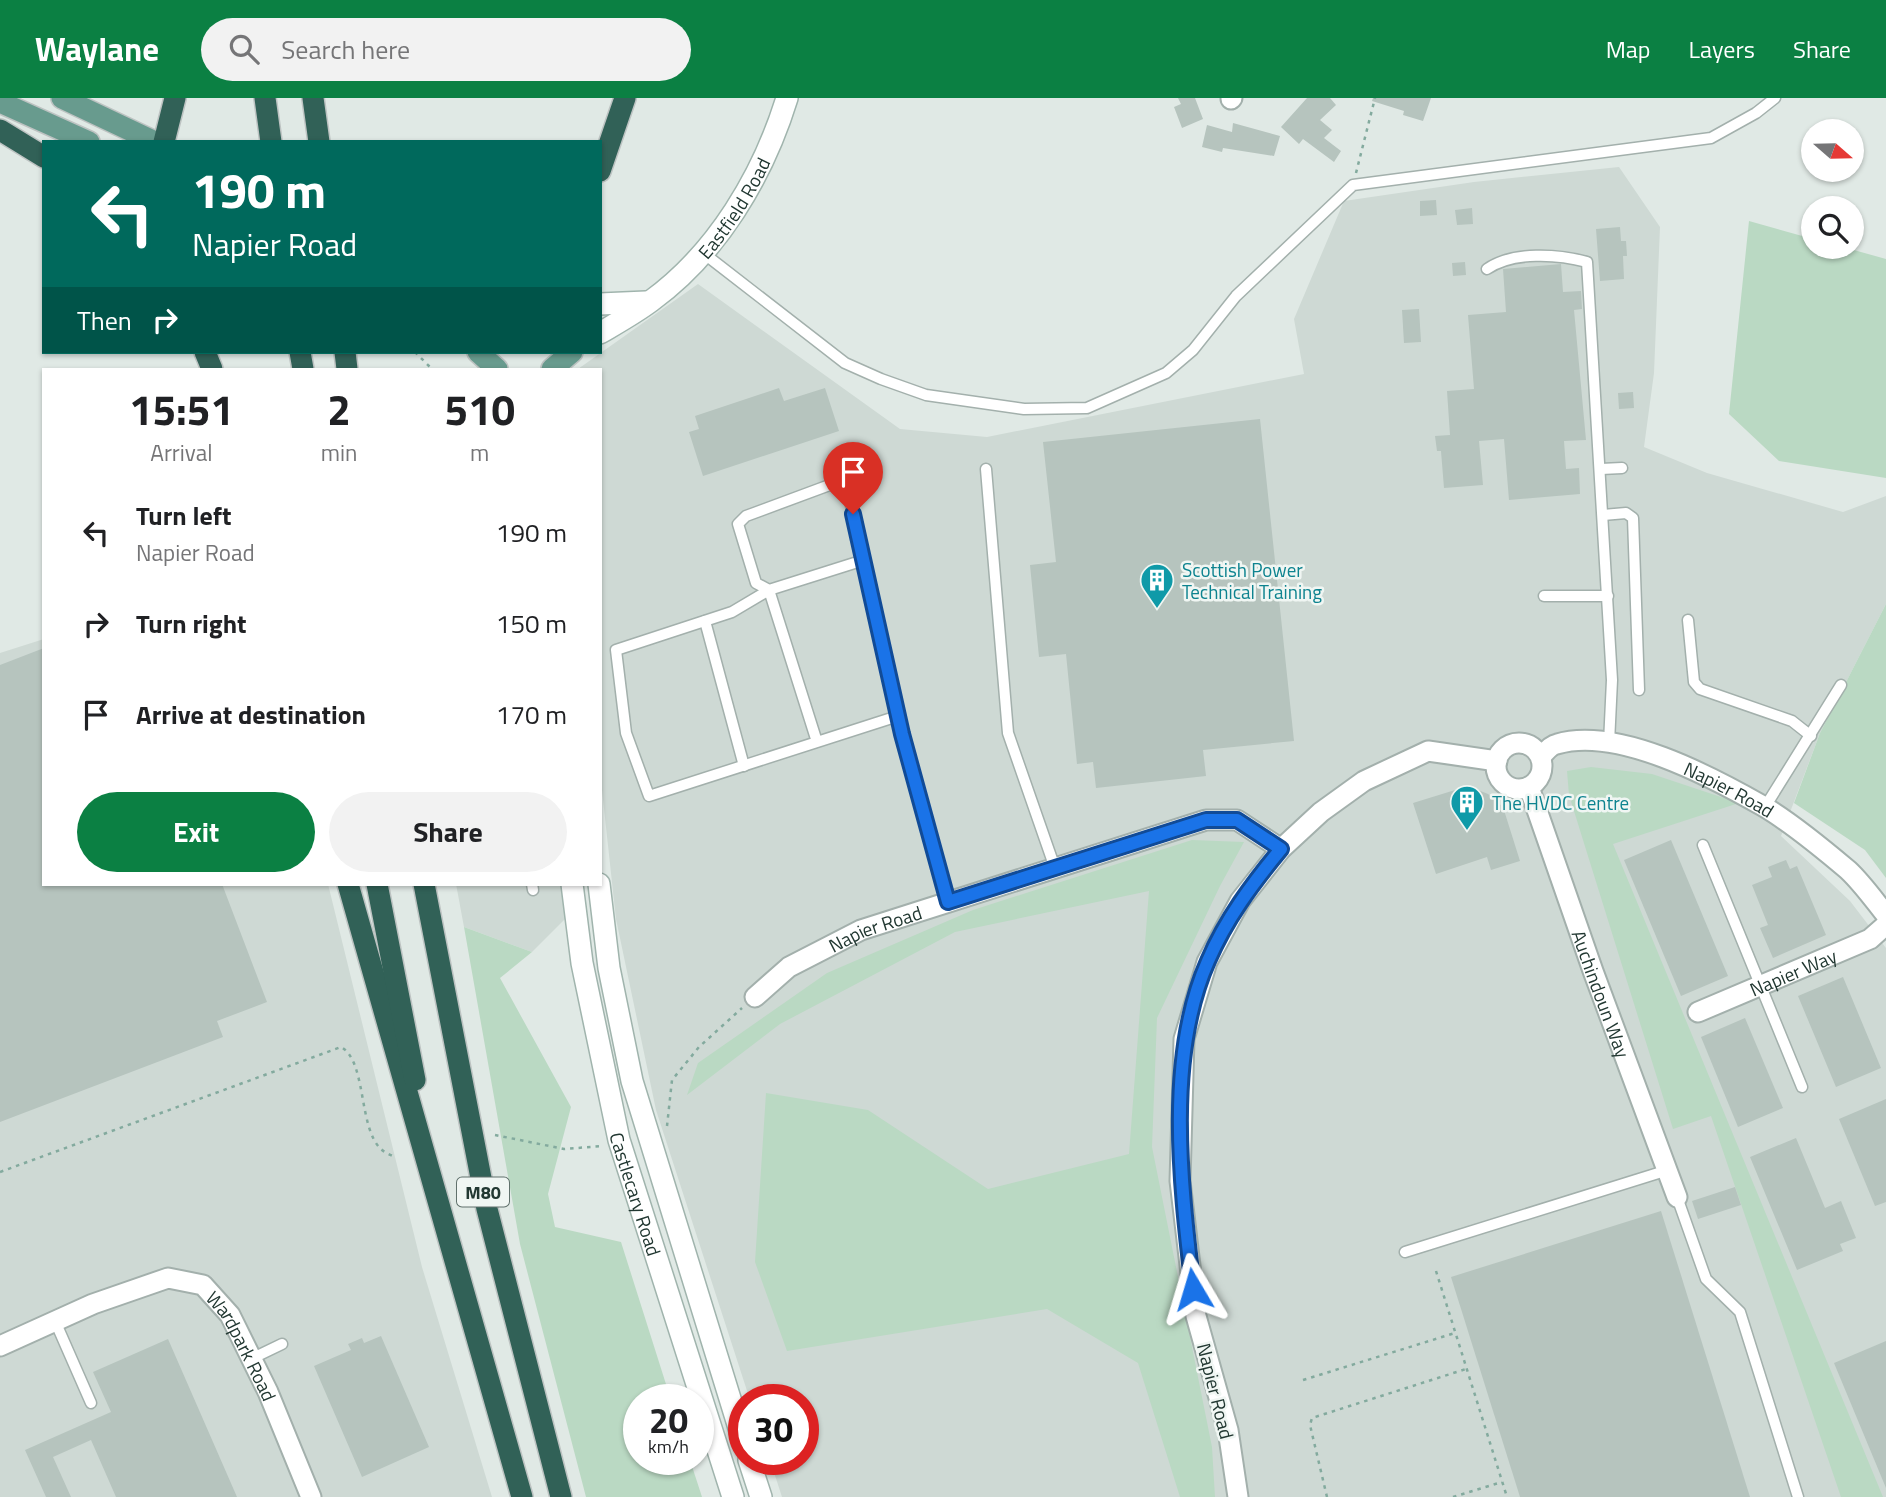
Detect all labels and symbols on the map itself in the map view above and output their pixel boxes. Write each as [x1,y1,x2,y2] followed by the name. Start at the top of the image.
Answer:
[1801,119,1864,182] north arrow
[690,152,777,265] street label: Eastfield Road
[823,442,883,514] pin
[1182,555,1322,606] place label: Scottish Power Technical Training
[1138,561,1176,610] building icon: Scottish Power Technical Training
[1680,753,1780,824] street label: Napier Road
[1448,783,1486,832] building icon: The HVDC Centre
[1492,788,1629,817] place label: The HVDC Centre
[823,897,925,959] street label: Napier Road
[1565,926,1638,1062] street label: Auchindoun Way
[1745,940,1841,1003] street label: Napier Way
[603,1130,670,1259] street label: Castlecary Road
[457,1177,509,1206] road number: M80
[1156,1252,1230,1326] position arrow
[200,1284,285,1405] street label: Wardpark Road
[1190,1340,1242,1442] street label: Napier Road
[728,1384,819,1475] speed limit sign: 30

